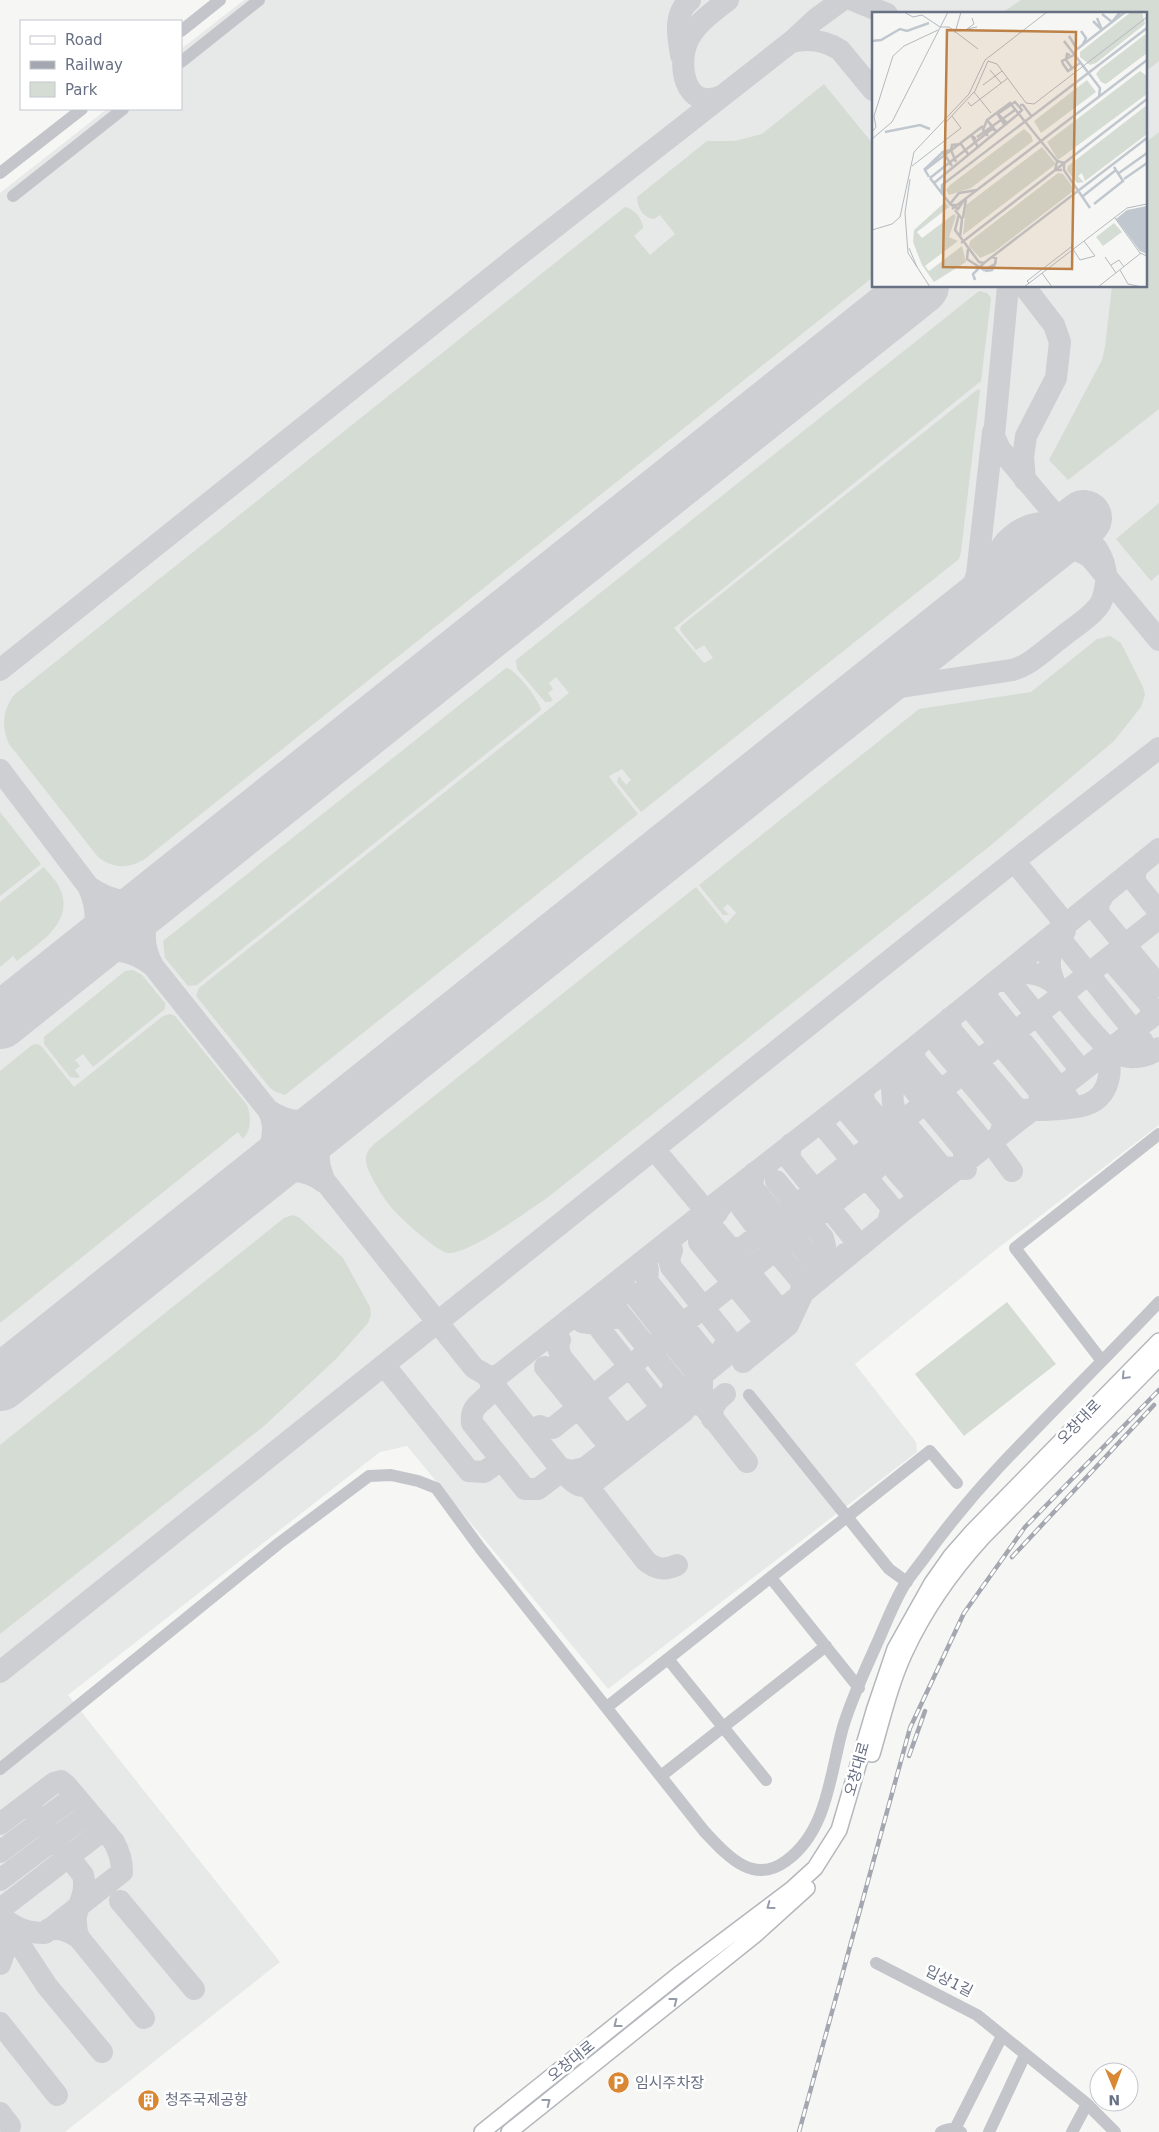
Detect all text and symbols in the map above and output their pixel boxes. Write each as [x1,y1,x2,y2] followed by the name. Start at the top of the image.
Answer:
[872,12,1146,288] inset map
[20,20,182,110] legend
[65,31,103,49] text: Road
[65,56,123,74] text: Railway
[65,81,98,99] text: Park
[1122,1370,1131,1379] one-way arrow
[1053,1396,1105,1448] street label: 오창대로
[841,1740,873,1798] street label: 오창대로
[767,1900,776,1908] one-way arrow
[922,1961,976,2001] street label: 입상1길
[668,1998,677,2006] one-way arrow
[613,2018,622,2027] one-way arrow
[544,2037,598,2085] street label: 오창대로
[1089,2062,1139,2112] north arrow
[607,2071,631,2095] parking icon: 임시주차장
[635,2074,704,2092] place label: 임시주차장
[137,2088,161,2112] building icon: 청주국제공항
[165,2091,248,2109] place label: 청주국제공항
[1108,2092,1120,2108] text: N
[541,2099,550,2107] one-way arrow

